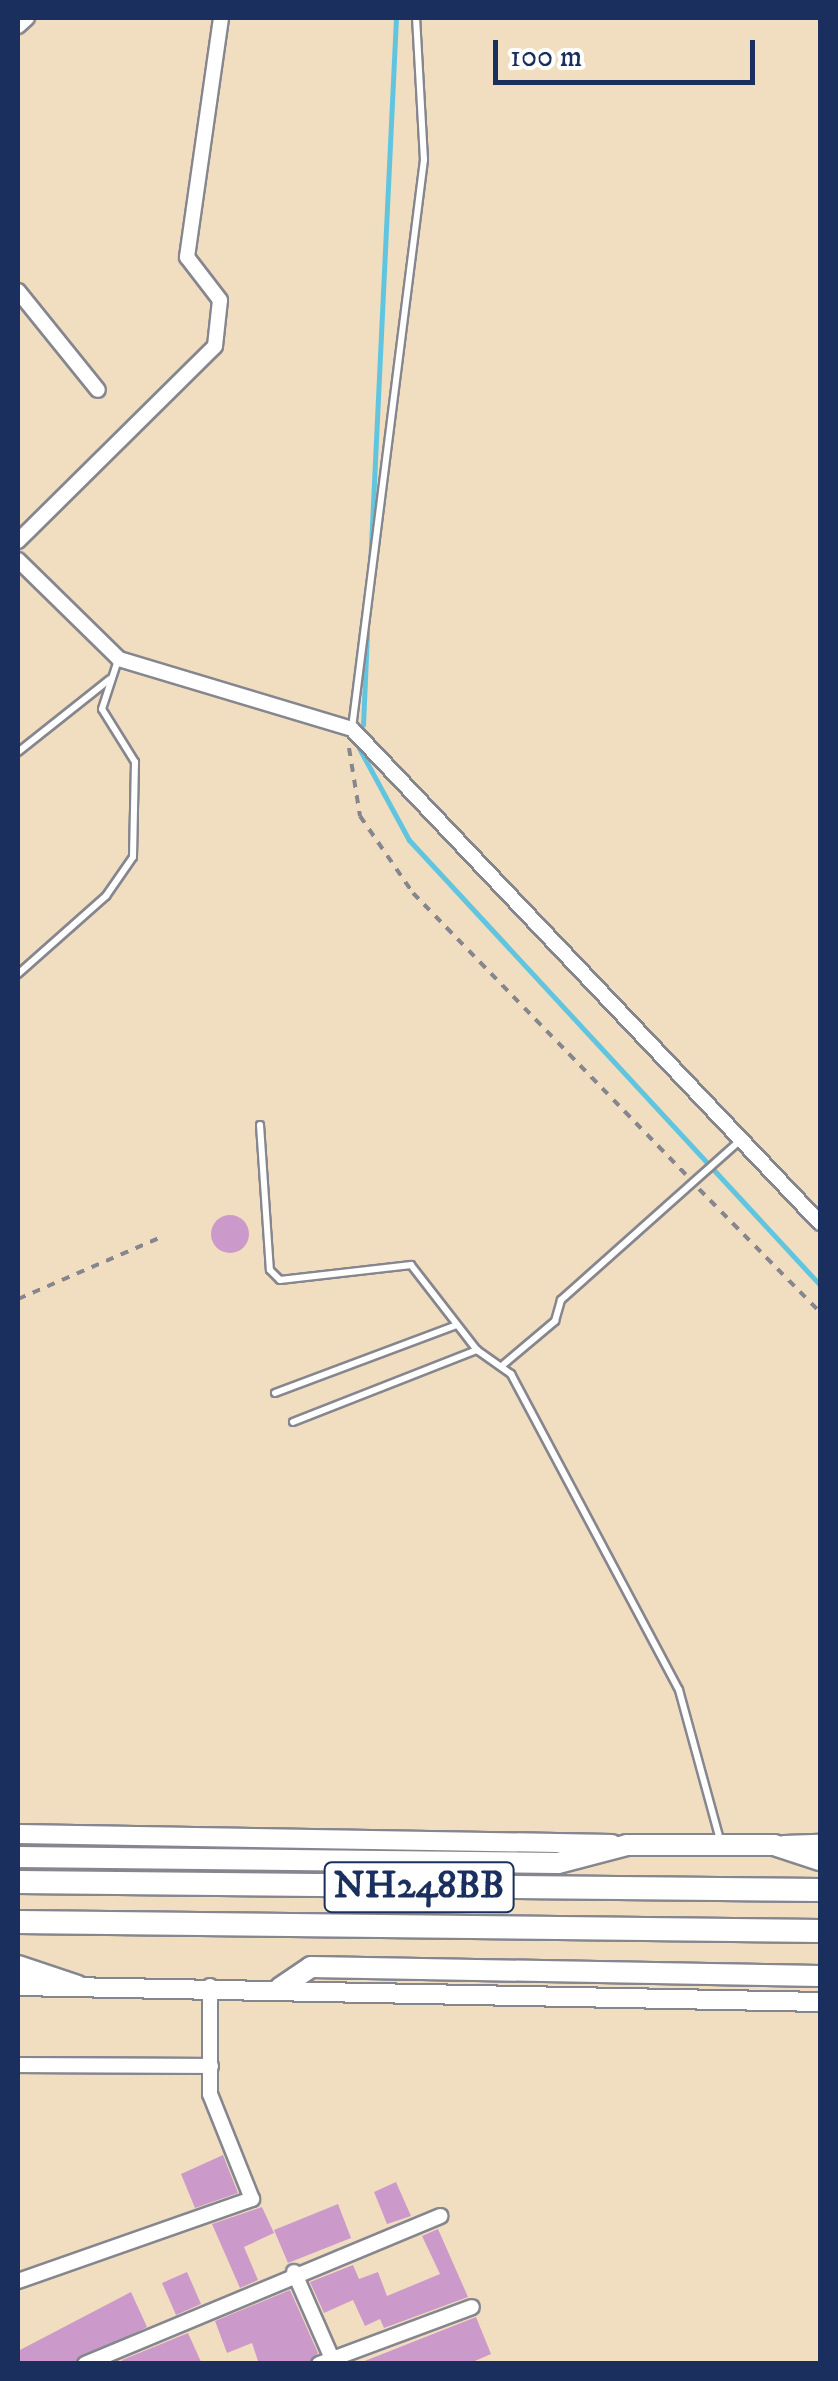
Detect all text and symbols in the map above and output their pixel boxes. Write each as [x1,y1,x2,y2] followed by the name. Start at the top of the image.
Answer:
[498,20,760,82] scale bar
[510,39,582,76] text: 100 m
[322,1854,516,1920] road number: NH248BB

